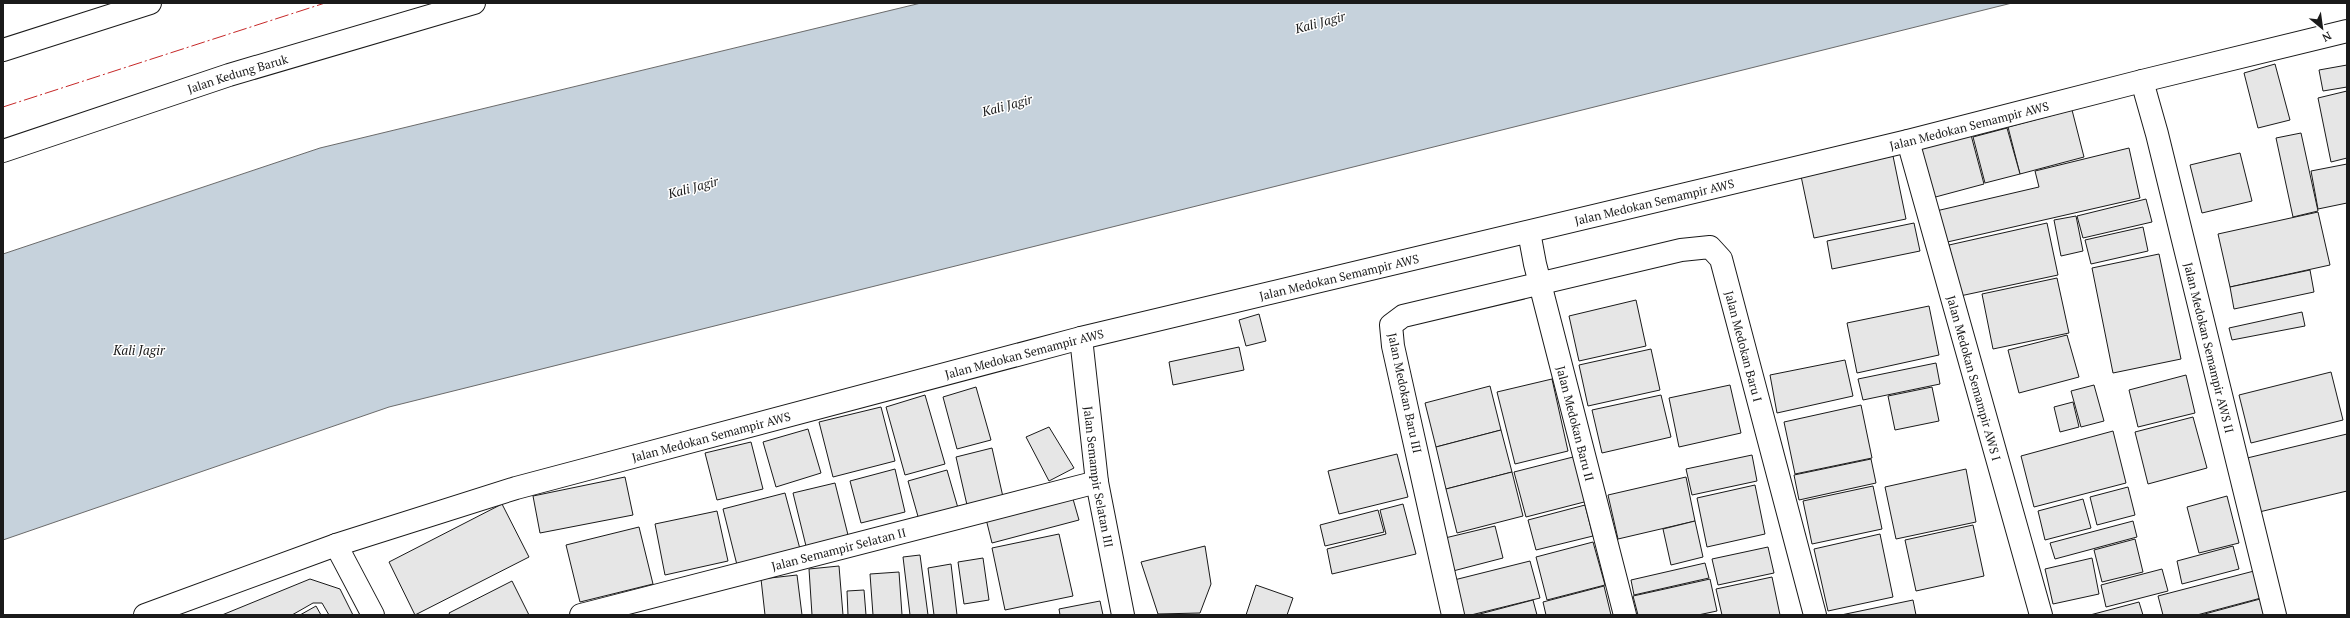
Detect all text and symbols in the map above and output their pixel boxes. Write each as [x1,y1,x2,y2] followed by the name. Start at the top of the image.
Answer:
[1292,6,1348,38] water label: Kali Jagir
[2302,8,2342,48] north arrow
[2319,29,2334,45] text: N
[185,50,290,96] street label: Jalan Kedung Baruk
[979,89,1035,121] water label: Kali Jagir
[1888,98,2050,153] street label: Jalan Medokan Semampir AWS
[665,171,721,203] water label: Kali Jagir
[1573,175,1736,228] street label: Jalan Medokan Semampir AWS
[1258,250,1420,303] street label: Jalan Medokan Semampir AWS
[2181,261,2238,434] street label: Jalan Medokan Semampir AWS II
[1722,289,1766,403] street label: Jalan Medokan Baru I
[1944,294,2005,462] street label: Jalan Medokan Semampir AWS I
[943,325,1105,381] street label: Jalan Medokan Semampir AWS
[1385,332,1425,454] street label: Jalan Medokan Baru III
[112,341,166,359] water label: Kali Jagir
[1554,364,1598,482] street label: Jalan Medokan Baru II
[1081,405,1117,549] street label: Jalan Semampir Selatan III
[630,408,792,464] street label: Jalan Medokan Semampir AWS
[770,524,907,573] street label: Jalan Semampir Selatan II

